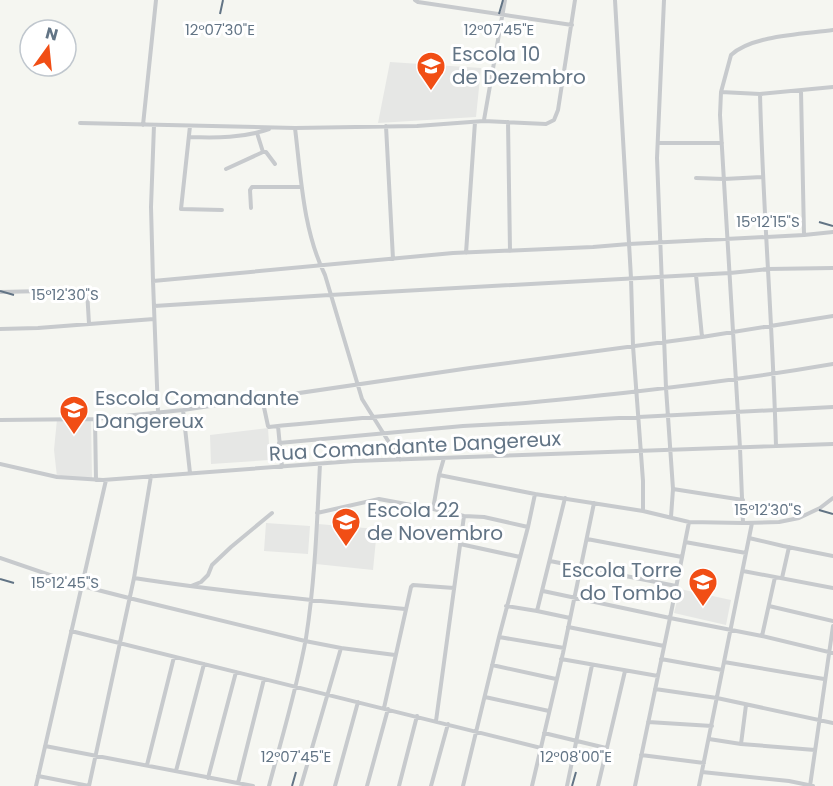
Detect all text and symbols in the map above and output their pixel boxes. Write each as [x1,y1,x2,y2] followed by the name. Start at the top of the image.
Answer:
[18,18,78,78] north arrow
[185,19,255,40] text: 12°07'30"E
[464,19,534,40] text: 12°07'45"E
[43,21,61,47] text: N
[452,40,586,91] place label: Escola 10 de Dezembro
[415,50,447,92] school or university icon: Escola 10 de Dezembro
[736,211,800,232] text: 15°12'15"S
[31,284,99,305] text: 15°12'30"S
[95,384,299,435] place label: Escola Comandante Dangereux
[58,394,90,436] school or university icon: Escola Comandante Dangereux
[268,424,562,468] street label: Rua Comandante Dangereux
[367,496,503,547] place label: Escola 22 de Novembro
[734,499,802,520] text: 15°12'30"S
[330,506,362,548] school or university icon: Escola 22 de Novembro
[562,556,682,607] place label: Escola Torre do Tombo
[687,566,719,608] school or university icon: Escola Torre do Tombo
[31,572,99,593] text: 15°12'45"S
[261,746,331,767] text: 12°07'45"E
[540,746,612,767] text: 12°08'00"E

